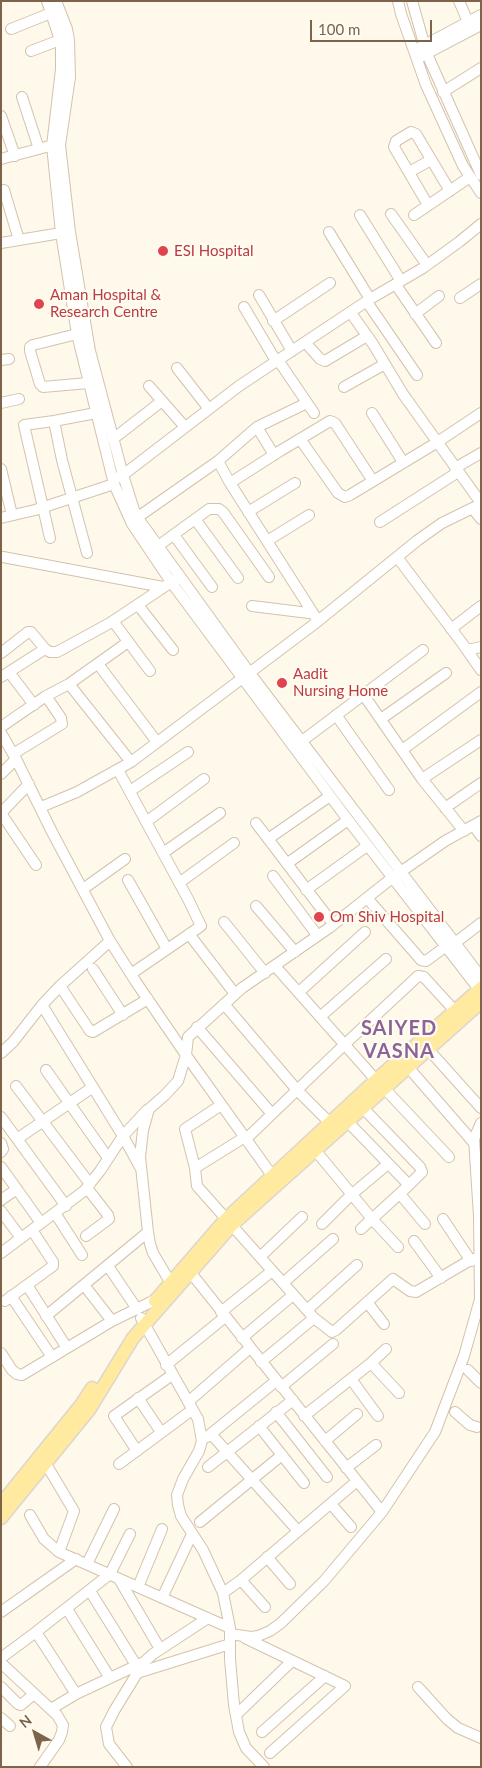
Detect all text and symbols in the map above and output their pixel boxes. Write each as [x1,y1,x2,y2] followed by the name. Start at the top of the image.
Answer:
[312,10,434,42] scale bar
[318,20,360,38] text: 100 m
[174,242,253,260] place label: ESI Hospital
[156,244,170,258] marker: ESI Hospital
[50,286,161,321] place label: Aman Hospital & Research Centre
[32,297,46,311] marker: Aman Hospital & Research Centre
[293,665,388,700] place label: Aadit Nursing Home
[275,676,289,690] marker: Aadit Nursing Home
[330,908,444,926] place label: Om Shiv Hospital
[312,910,326,924] marker: Om Shiv Hospital
[360,1017,438,1064] district label: SAIYED VASNA
[10,1708,60,1758] north arrow
[16,1711,35,1731] text: N

